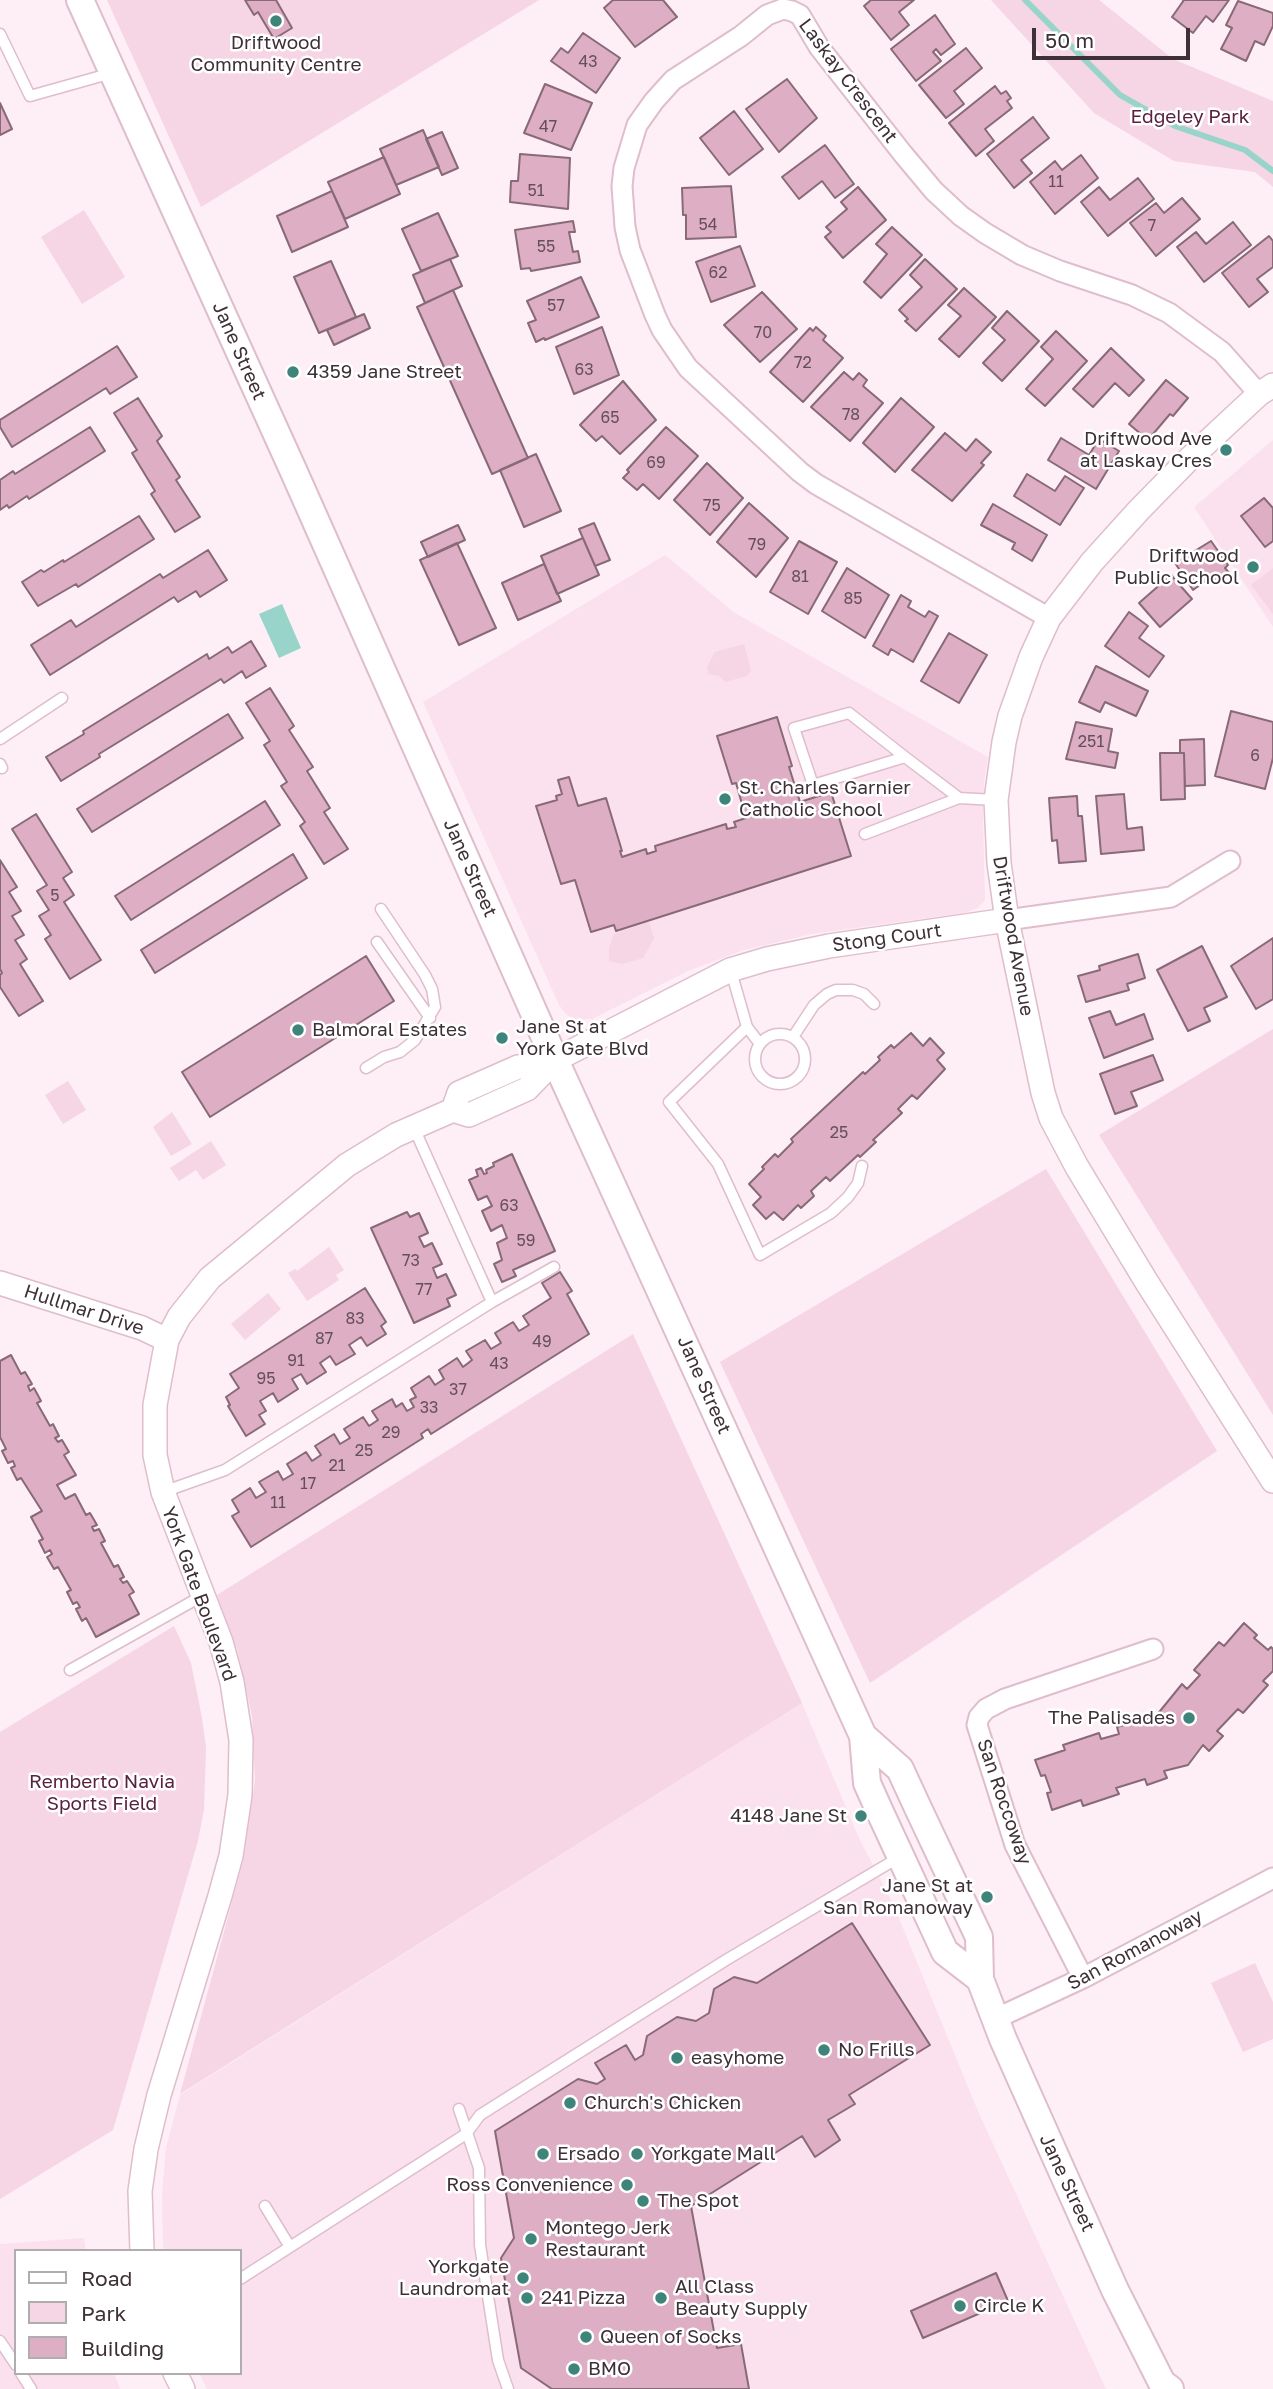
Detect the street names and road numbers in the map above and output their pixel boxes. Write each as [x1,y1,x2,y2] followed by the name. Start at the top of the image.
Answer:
[794,14,902,148] street label: Laskay Crescent
[207,298,271,404] street label: Jane Street
[438,815,502,921] street label: Jane Street
[988,854,1038,1018] street label: Driftwood Avenue
[831,919,943,957] street label: Stong Court
[21,1280,147,1340] street label: Hullmar Drive
[672,1332,736,1438] street label: Jane Street
[157,1504,241,1684] street label: York Gate Boulevard
[972,1736,1036,1868] street label: San Roccoway
[1063,1905,1207,1995] street label: San Romanoway
[1034,2131,1100,2235] street label: Jane Street

